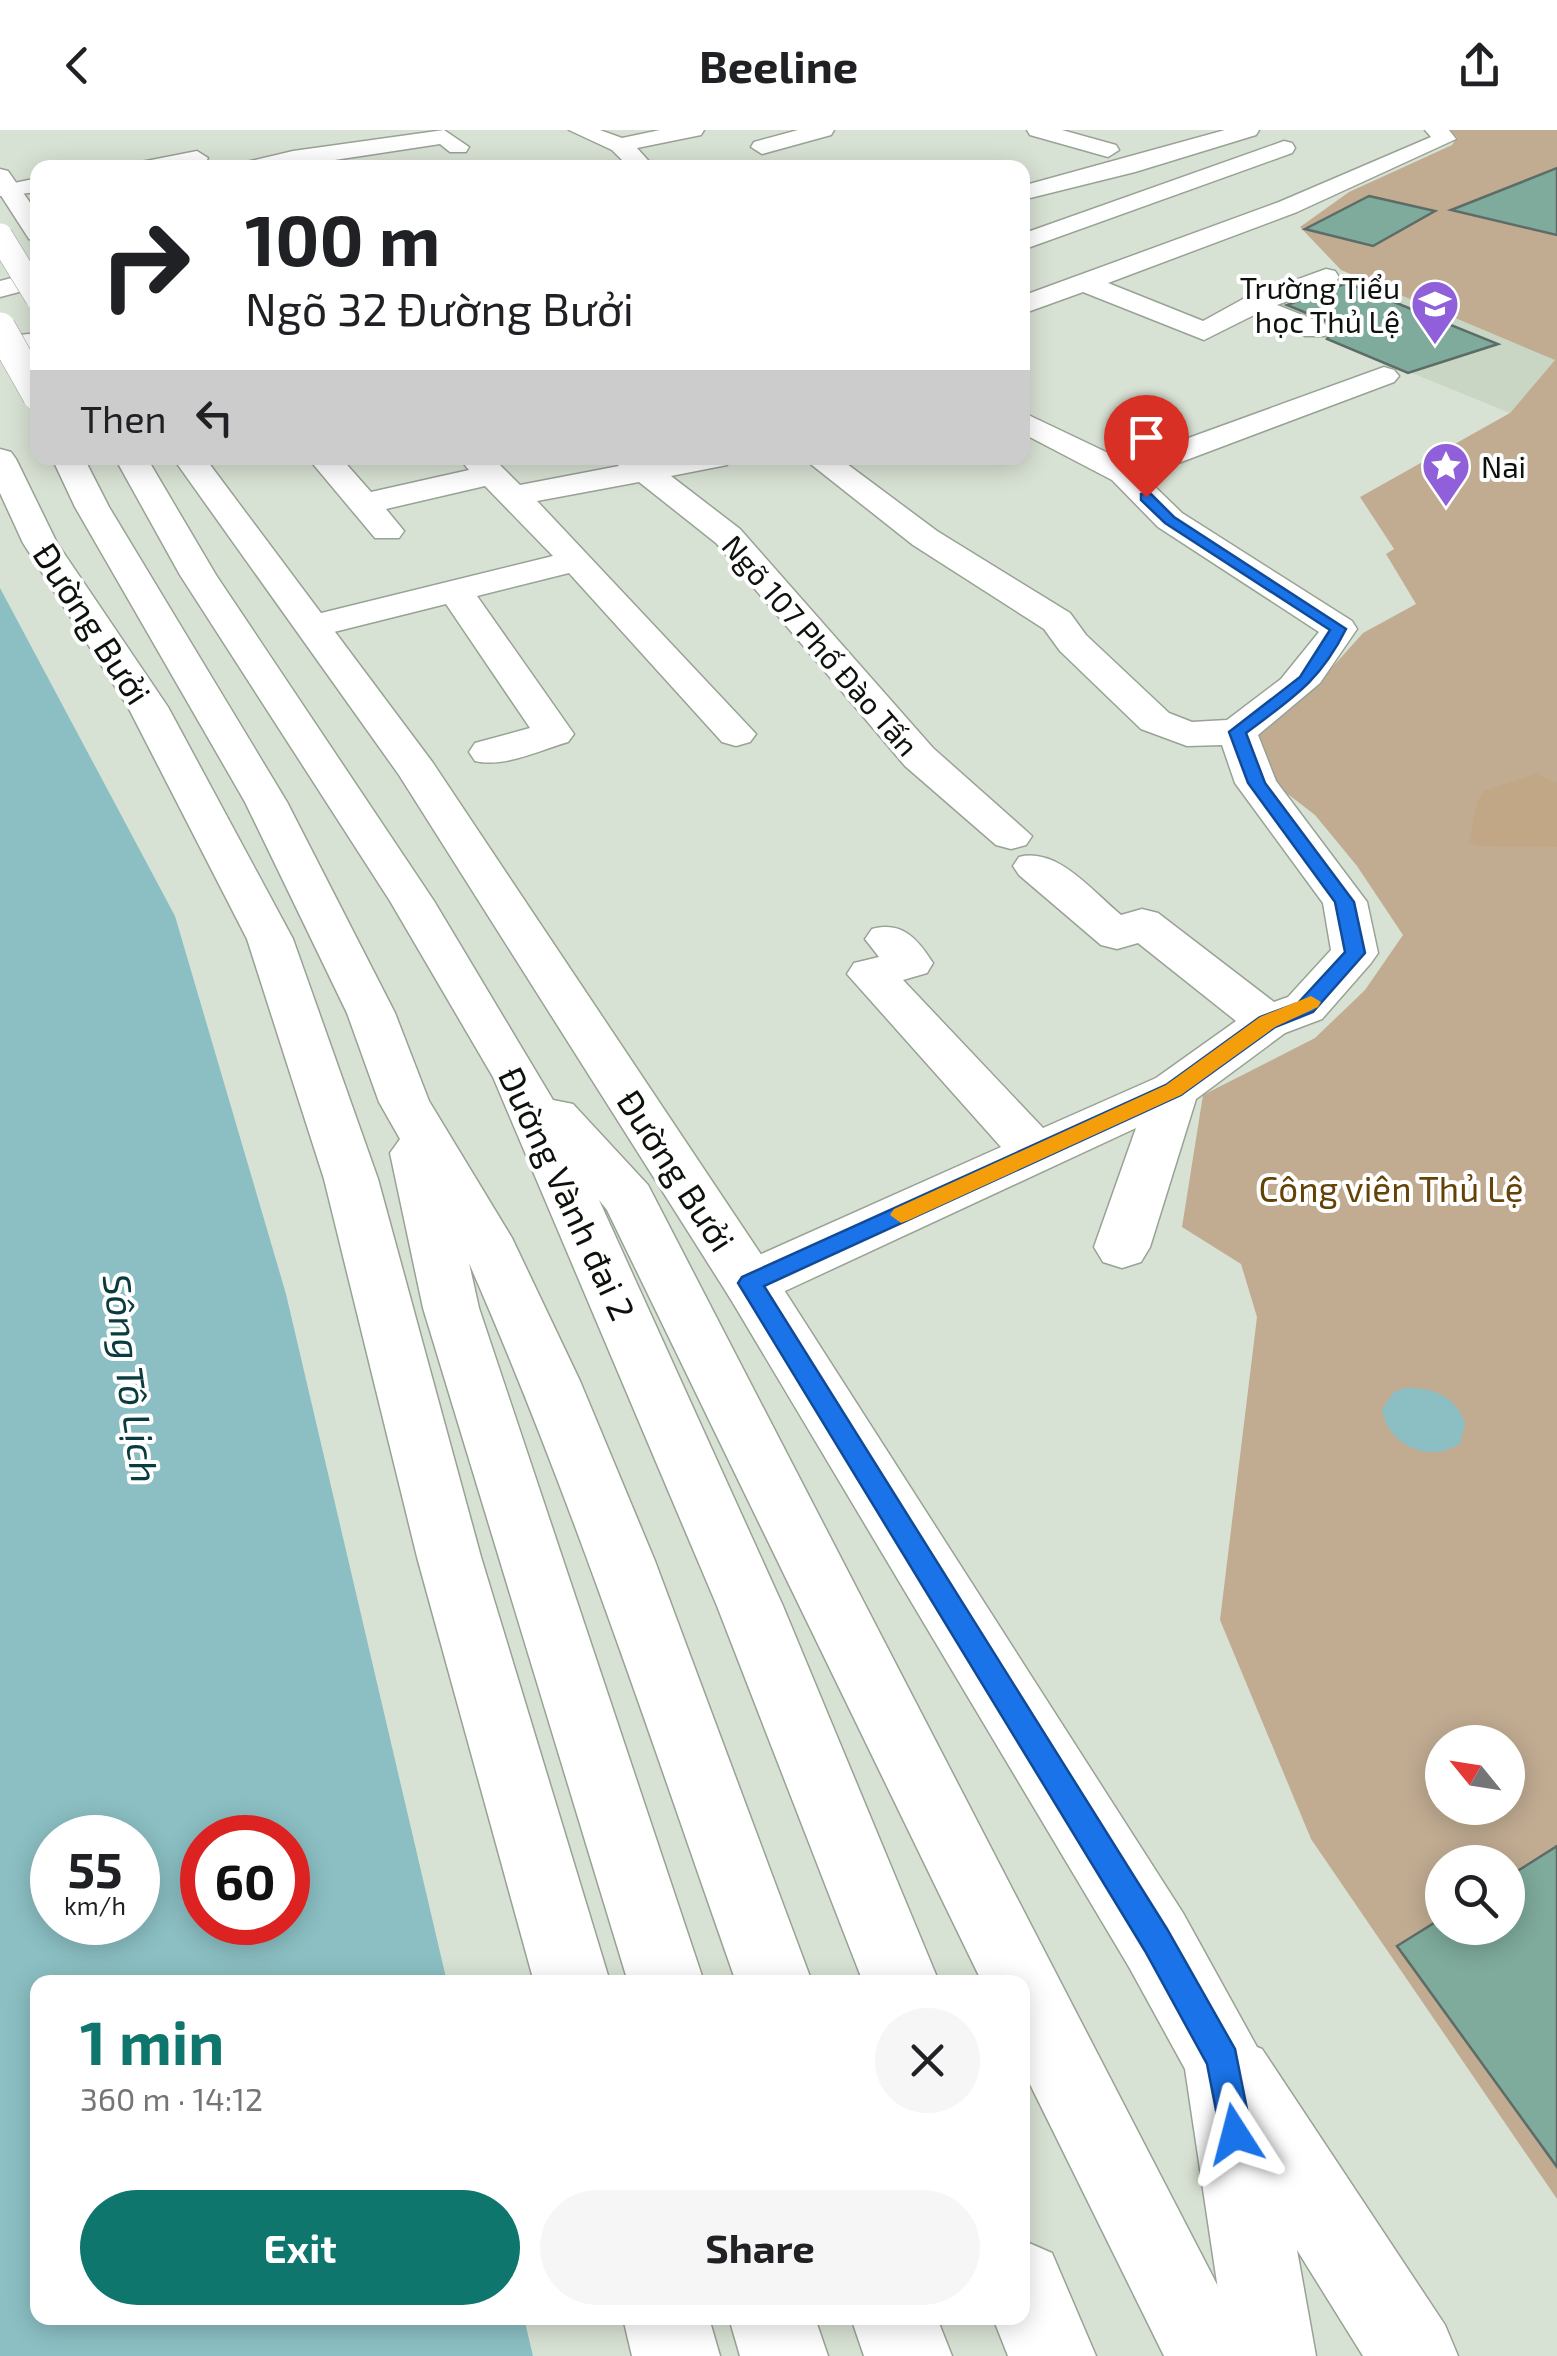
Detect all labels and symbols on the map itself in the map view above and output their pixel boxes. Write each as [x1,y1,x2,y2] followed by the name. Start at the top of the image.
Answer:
[1240,269,1400,339] place label: Trường Tiểu học Thủ Lệ
[1409,278,1461,346] school or university icon: Trường Tiểu học Thủ Lệ
[1104,395,1189,498] pin
[1420,440,1472,508] place icon: Nai
[1481,448,1526,484] place label: Nai
[715,527,927,763] street label: Ngõ 107 Phố Đào Tấn
[25,534,161,712] street label: Đường Bưởi
[491,1060,645,1326] street label: Đường Vành đai 2
[609,1081,745,1259] street label: Đường Bưởi
[1258,1167,1524,1209] park label: Công viên Thủ Lệ
[95,1270,169,1486] water label: Sông Tô Lịch
[1425,1725,1525,1825] north arrow
[180,1815,310,1945] speed limit sign: 60
[1183,2082,1287,2186] position arrow

